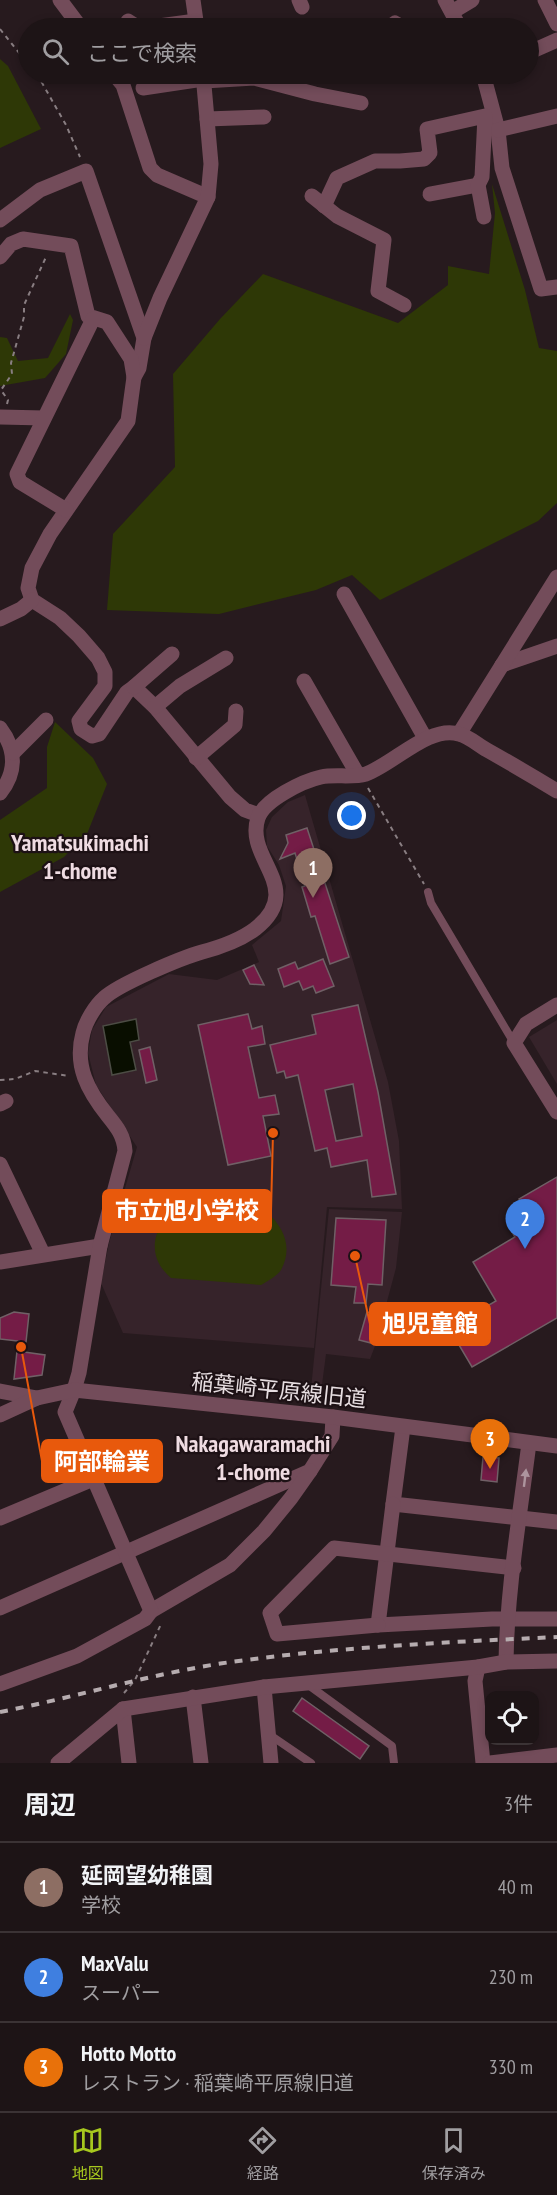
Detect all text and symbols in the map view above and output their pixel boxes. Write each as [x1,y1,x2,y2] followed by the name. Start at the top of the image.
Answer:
[18,18,539,84] search box
[39,35,72,68] icon: search
[87,39,197,67] text: ここで検索
[337,801,366,830] your location
[10,827,149,886] district label: Yamatsukimachi 1-chome
[294,848,332,898] pin: 1
[103,1190,271,1232] callout: 市立旭小学校
[115,1195,259,1226] text: 市立旭小学校
[506,1200,544,1249] pin: 2
[370,1303,490,1345] callout: 旭児童館
[382,1308,478,1339] text: 旭児童館
[190,1367,368,1413] street label: 稲葉崎平原線旧道
[470,1420,510,1469] pin: 3
[176,1428,330,1487] district label: Nakagawaramachi 1-chome
[42,1440,162,1482] callout: 阿部輪業
[54,1446,150,1477] text: 阿部輪業
[520,1468,530,1487] one-way arrow
[485,1691,539,1745] map controls
[485,1691,539,1745] button: locate
[24,1788,76,1821] text: 周辺
[504,1791,533,1817] text: 3件
[81,1861,213,1889] text: 延岡望幼稚園
[39,1874,48,1900] text: 1
[498,1874,533,1900] text: 40 m
[81,1892,121,1918] text: 学校
[81,1949,149,1977] text: MaxValu
[39,1964,48,1990] text: 2
[489,1964,533,1990] text: 230 m
[81,1980,161,2006] text: スーパー
[81,2039,176,2067] text: Hotto Motto
[39,2054,48,2080] text: 3
[489,2054,533,2080] text: 330 m
[81,2070,354,2096] text: レストラン · 稲葉崎平原線旧道
[71,2124,104,2184] tab: 地図
[246,2124,279,2184] tab: 経路
[422,2124,486,2184] tab: 保存済み

